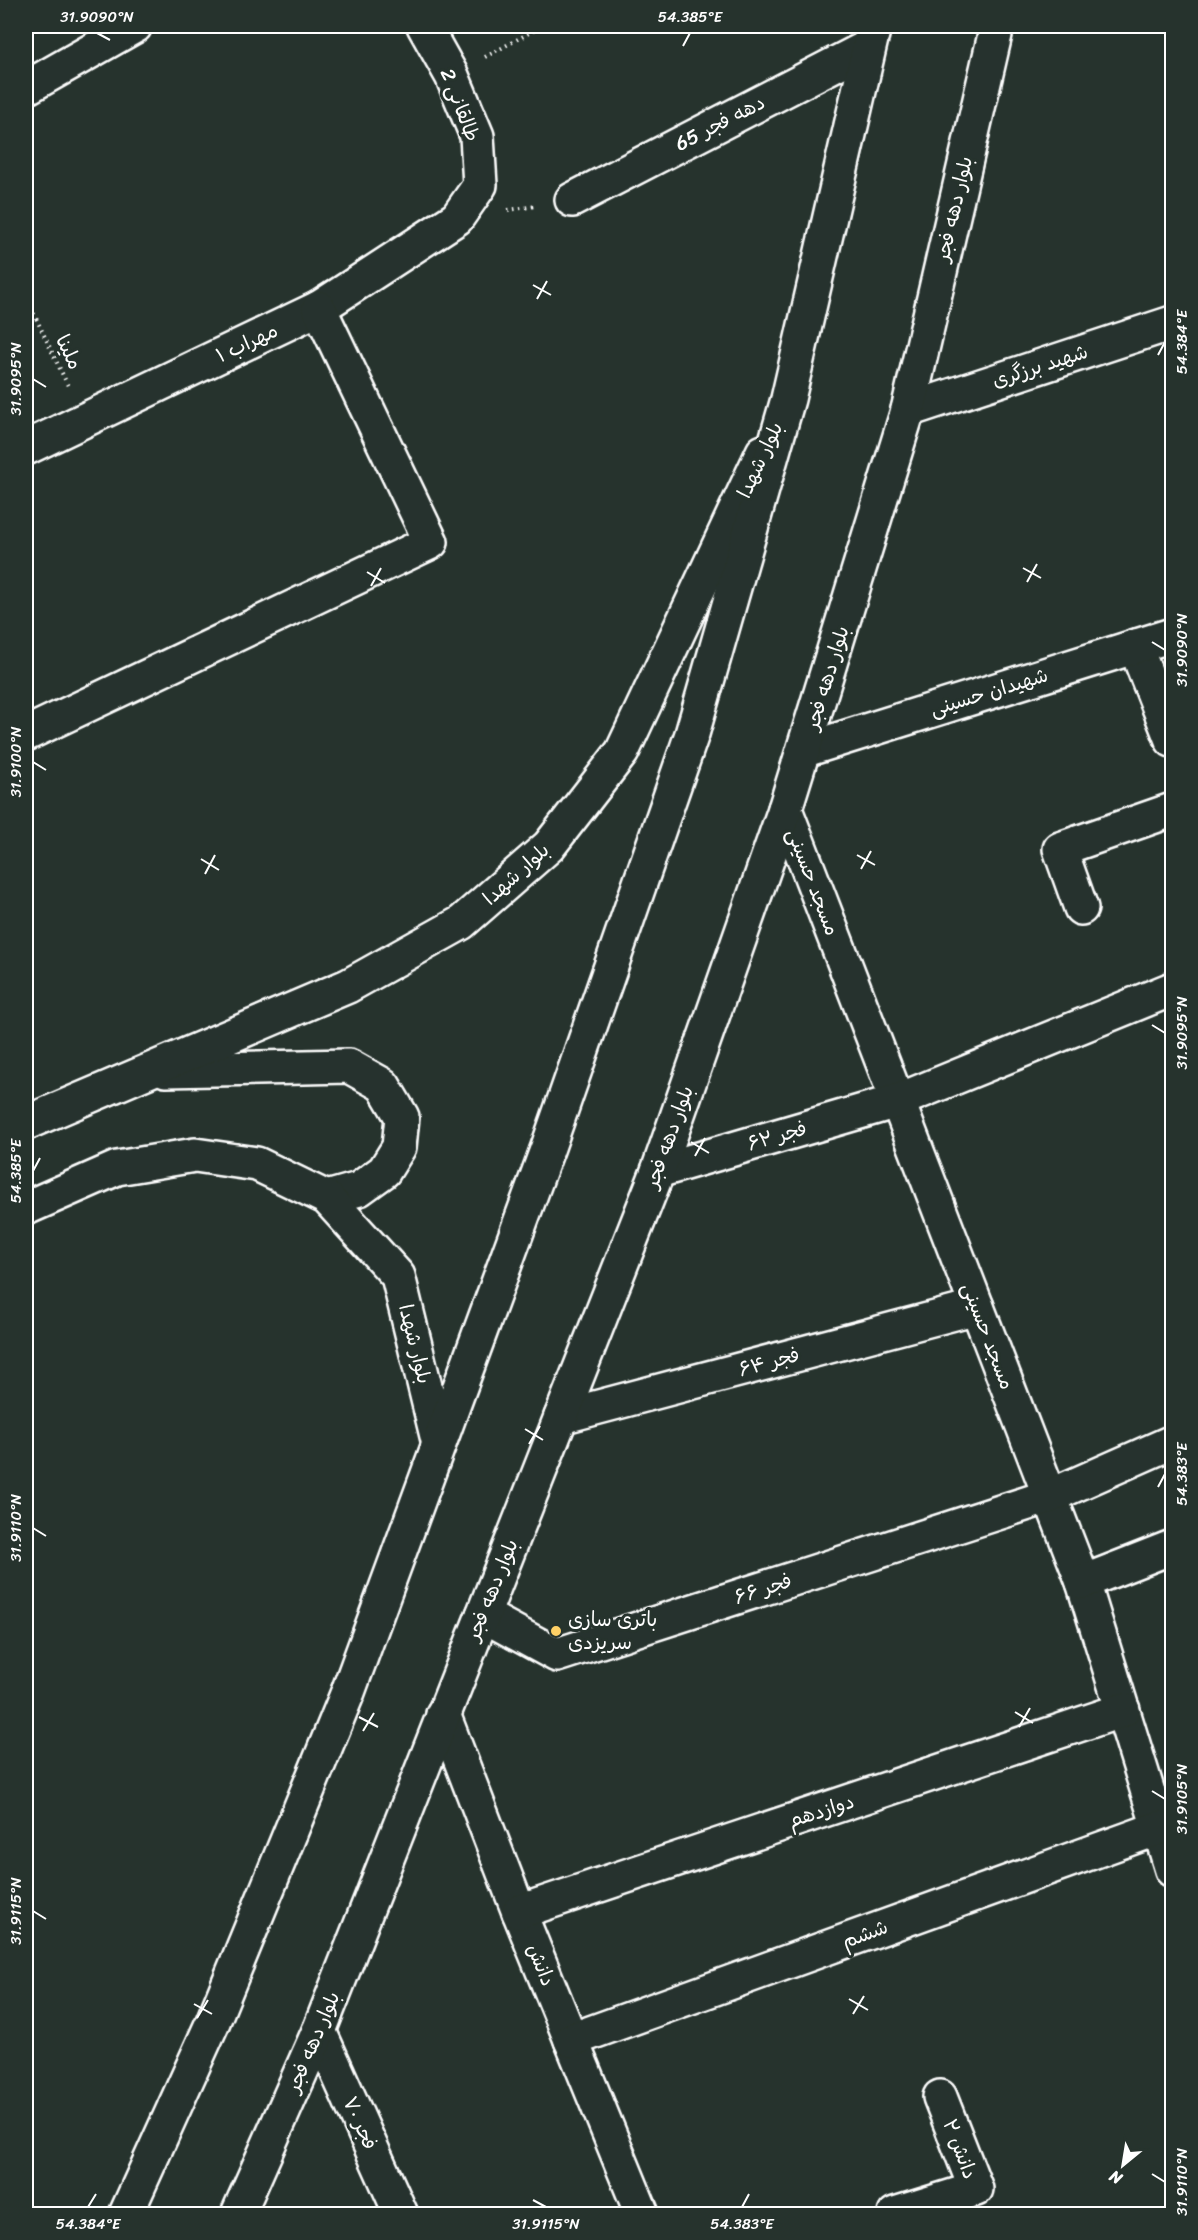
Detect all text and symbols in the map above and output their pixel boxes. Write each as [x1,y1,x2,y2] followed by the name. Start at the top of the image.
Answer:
[60,4,134,30] text: 31.9090°N
[658,4,724,30] text: 54.385°E
[430,63,490,147] street label: طالقانی 2
[669,85,771,161] street label: دهه فجر 65
[924,153,983,267] street label: بلوار دهه فجر
[1169,308,1195,374] text: 54.384°E
[210,313,284,373] street label: مهراب ۱
[45,328,93,376] street label: ملینا
[987,334,1093,398] street label: شهید برزگری
[3,342,29,416] text: 31.9095°N
[727,416,793,504] street label: بلوار شهدا
[1169,613,1195,687] text: 31.9090°N
[794,621,859,736] street label: بلوار دهه فجر
[925,657,1053,727] street label: شهیدان حسینی
[3,726,29,797] text: 31.9100°N
[776,823,850,941] street label: مسجد حسینی
[474,834,558,914] street label: بلوار شهدا
[1169,996,1195,1070] text: 31.9095°N
[633,1080,704,1195] street label: بلوار دهه فجر
[743,1111,811,1161] street label: فجر ۶۲
[3,1137,29,1203] text: 54.385°E
[951,1277,1025,1395] street label: مسجد حسینی
[388,1300,442,1388] street label: بلوار شهدا
[734,1337,804,1387] street label: فجر ۶۴
[1169,1441,1195,1506] text: 54.383°E
[3,1494,29,1562] text: 31.9110°N
[455,1534,528,1648] street label: بلوار دهه فجر
[729,1563,797,1615] street label: فجر ۶۶
[568,1602,657,1660] place label: باتری سازی سریزدی
[549,1624,563,1638] marker: باتری سازی سریزدی
[1169,1763,1195,1834] text: 31.9105°N
[783,1784,859,1838] street label: دوازدهم
[3,1877,29,1945] text: 31.9115°N
[837,1909,893,1959] street label: ششم
[517,1938,565,1992] street label: دانش
[275,1986,350,2100] street label: بلوار دهه فجر
[333,2090,387,2156] street label: فجر ۷۰
[933,2114,987,2184] street label: دانش ۲
[1093,2135,1153,2195] north arrow
[1169,2148,1195,2216] text: 31.9110°N
[1103,2162,1129,2193] text: N
[56,2211,122,2237] text: 54.384°E
[512,2211,580,2237] text: 31.9115°N
[710,2211,775,2237] text: 54.383°E

